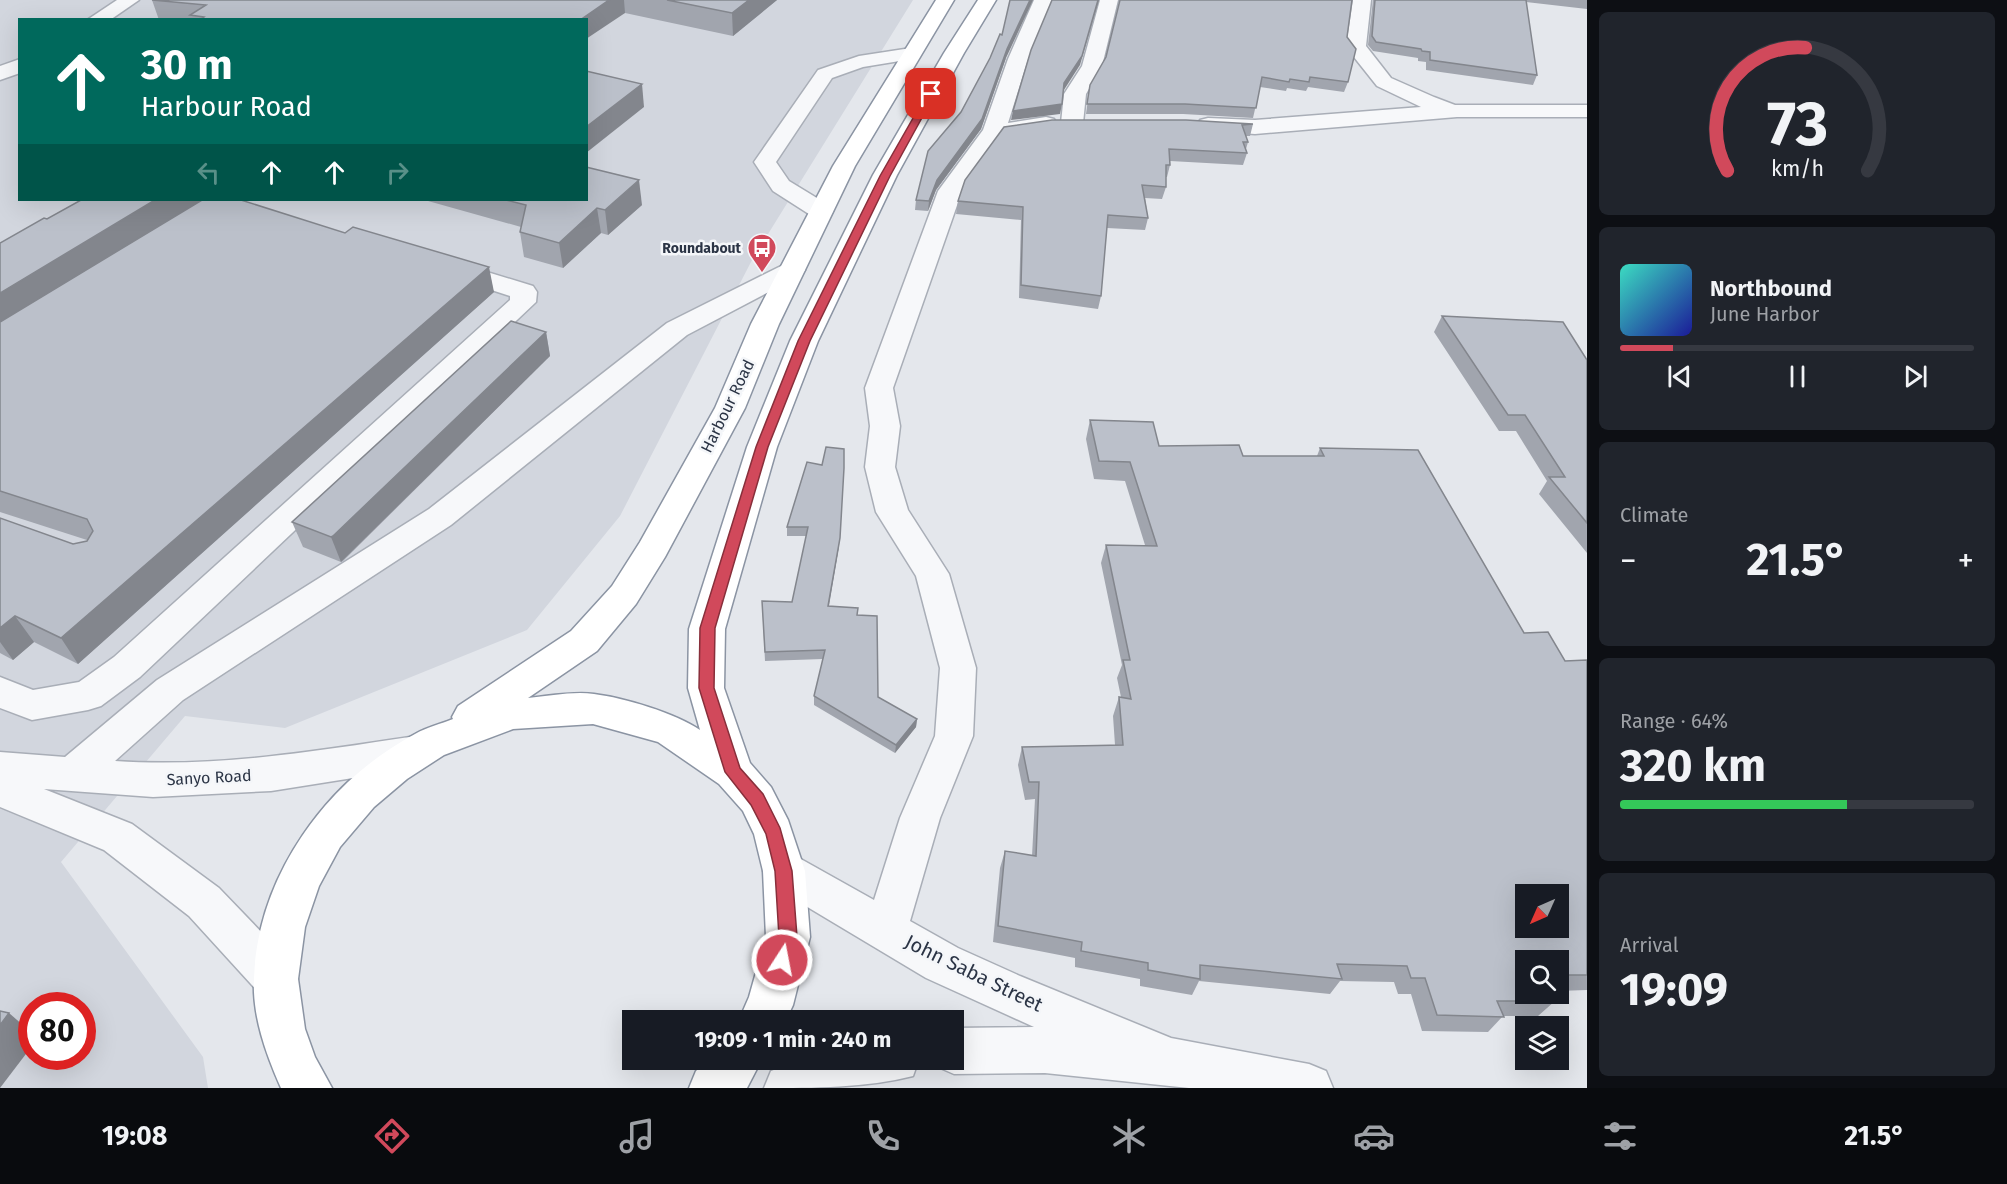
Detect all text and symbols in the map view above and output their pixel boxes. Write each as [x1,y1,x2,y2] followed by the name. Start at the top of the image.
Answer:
[141,40,233,90] text: 30 m
[42,42,120,120] icon: ahead
[905,68,956,119] pin
[914,77,947,110] icon: arrive
[1766,87,1828,162] text: 73
[141,91,312,123] text: Harbour Road
[192,156,225,189] icon: left
[255,156,288,189] icon: ahead
[318,156,351,189] icon: ahead
[381,156,414,189] icon: right
[1770,156,1824,182] text: km/h
[746,232,778,274] bus stop icon: Roundabout
[662,240,742,257] place label: Roundabout
[1710,275,1832,302] text: Northbound
[1710,302,1819,326] text: June Harbor
[697,357,758,456] street label: Harbour Road
[1663,360,1696,393] icon: previous
[1781,360,1814,393] icon: pause
[1899,360,1932,393] icon: next
[1620,503,1688,527] text: Climate
[1746,533,1848,587] text: 21.5°
[1620,541,1637,581] text: −
[1958,541,1974,581] text: +
[1620,709,1728,733] text: Range · 64%
[1620,739,1766,793] text: 320 km
[166,766,252,789] street label: Sanyo Road
[1515,884,1569,938] north arrow
[1515,884,1569,1070] map controls
[750,928,814,992] position arrow
[901,929,1048,1017] street label: John Saba Street
[1620,933,1679,957] text: Arrival
[1515,950,1569,1004] button: search
[1620,963,1728,1017] text: 19:09
[18,992,96,1070] speed limit sign: 80
[1515,1016,1569,1070] button: layers
[695,1026,891,1053] text: 19:09 · 1 min · 240 m
[371,1115,413,1157] icon: directions
[616,1115,658,1157] icon: music
[862,1115,904,1157] icon: phone
[1108,1115,1150,1157] icon: climate
[1353,1115,1395,1157] icon: car
[1599,1115,1641,1157] icon: filters
[102,1120,167,1152] text: 19:08
[1844,1120,1905,1152] text: 21.5°

